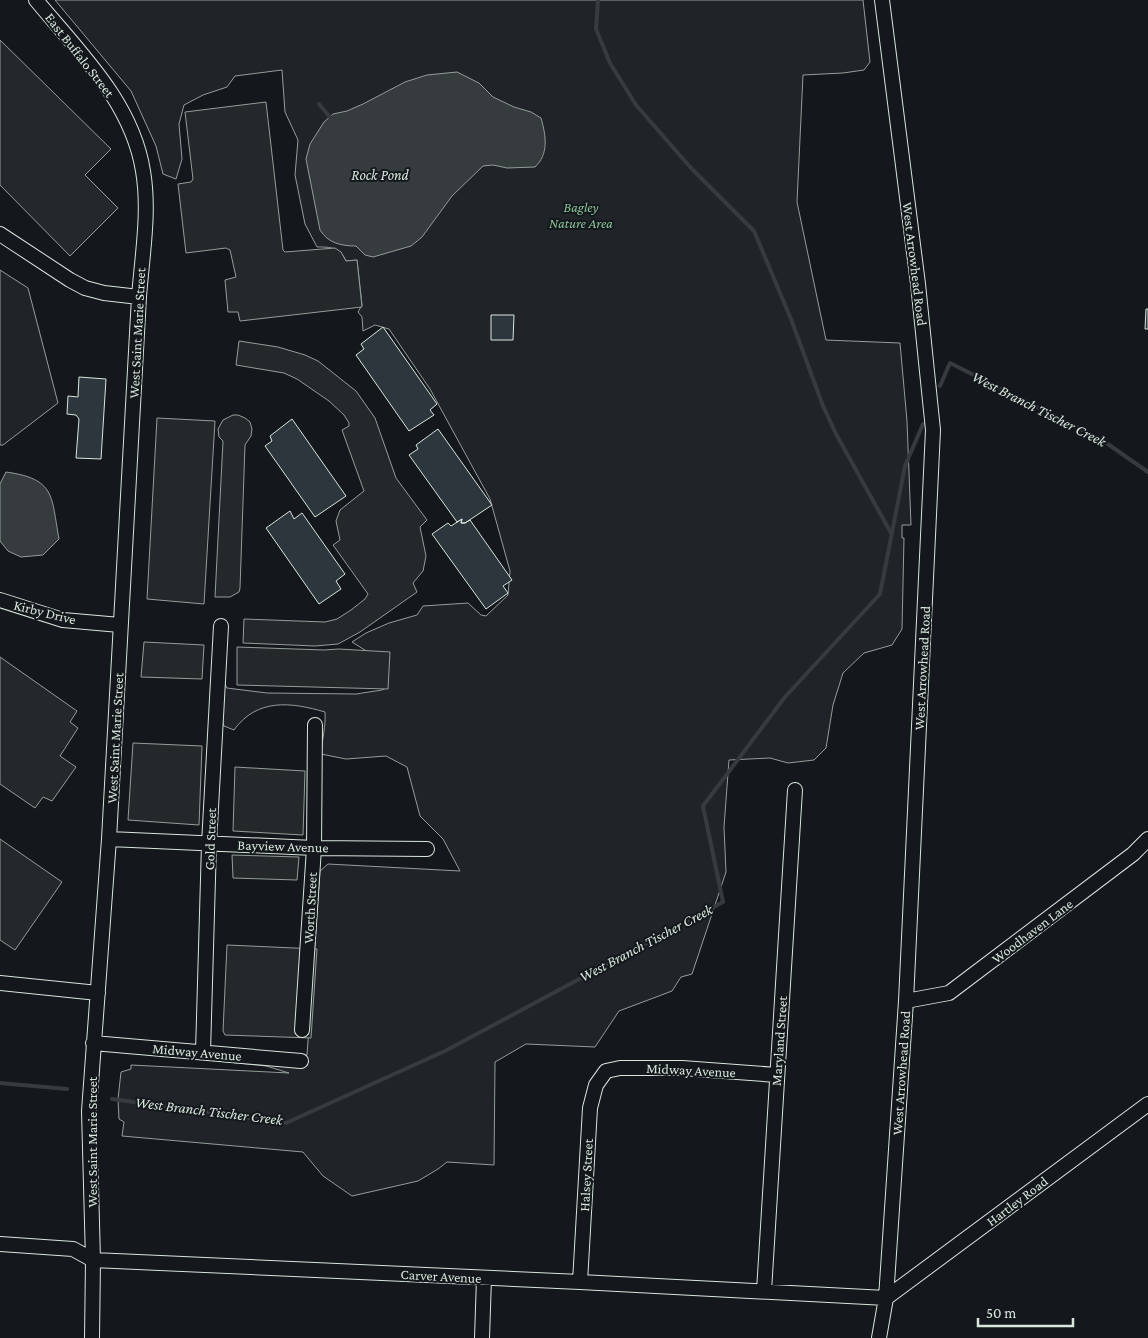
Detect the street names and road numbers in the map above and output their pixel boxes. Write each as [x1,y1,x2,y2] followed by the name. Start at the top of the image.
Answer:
[42,10,118,101] street label: East Buffalo Street
[899,201,931,327] street label: West Arrowhead Road
[126,267,148,399] street label: West Saint Marie Street
[12,597,78,627] street label: Kirby Drive
[911,605,933,731] street label: West Arrowhead Road
[104,672,126,804] street label: West Saint Marie Street
[201,807,219,870] street label: Gold Street
[237,836,329,856] street label: Bayview Avenue
[300,871,320,944] street label: Worth Street
[988,895,1076,967] street label: Woodhaven Lane
[768,995,790,1086] street label: Maryland Street
[889,1010,913,1136] street label: West Arrowhead Road
[152,1040,242,1064] street label: Midway Avenue
[646,1060,736,1080] street label: Midway Avenue
[84,1076,100,1207] street label: West Saint Marie Street
[576,1138,596,1212] street label: Halsey Street
[983,1172,1051,1229] street label: Hartley Road
[400,1266,482,1286] street label: Carver Avenue

